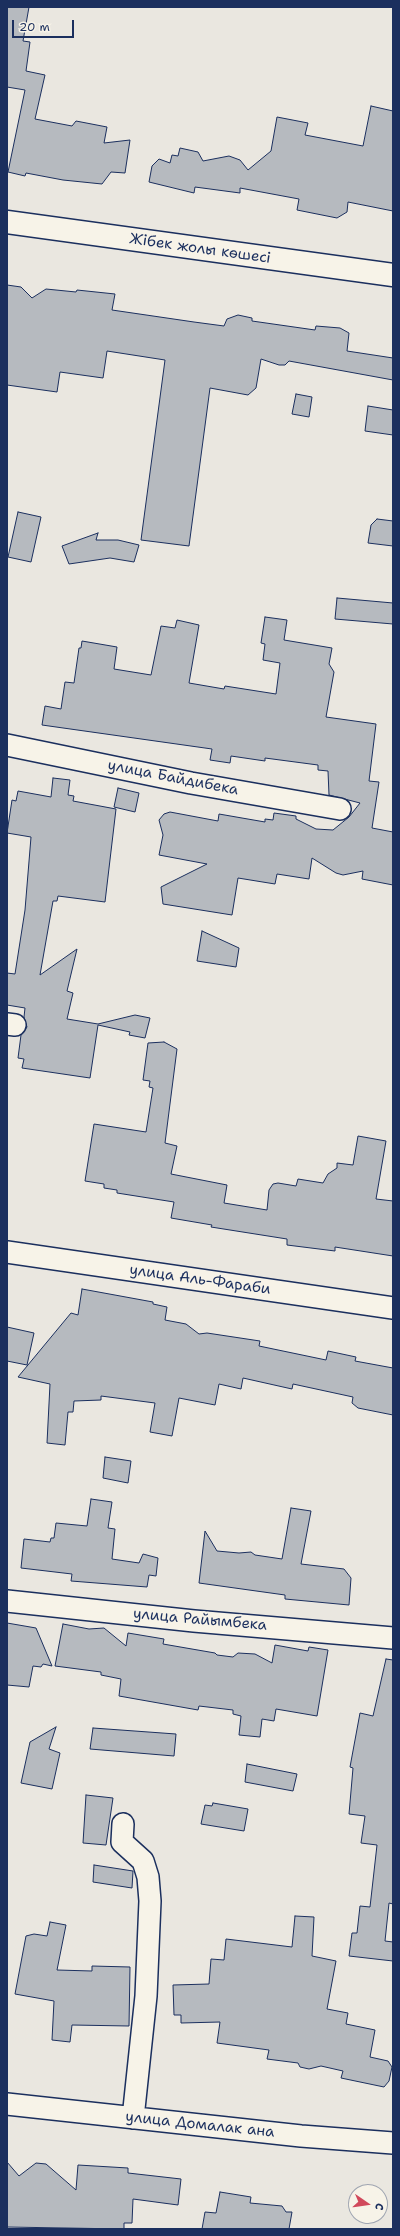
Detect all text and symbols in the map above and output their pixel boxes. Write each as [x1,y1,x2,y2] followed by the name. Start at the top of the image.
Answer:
[14,12,76,38] scale bar
[19,19,50,35] text: 20 m
[128,230,272,268] street label: Жібек жолы көшесі
[106,756,240,800] street label: улица Байдибека
[128,1261,272,1299] street label: улица Аль-Фараби
[132,1605,268,1635] street label: улица Райымбека
[125,2108,275,2142] street label: улица Домалак ана
[348,2184,388,2224] north arrow
[371,2202,387,2212] text: С

